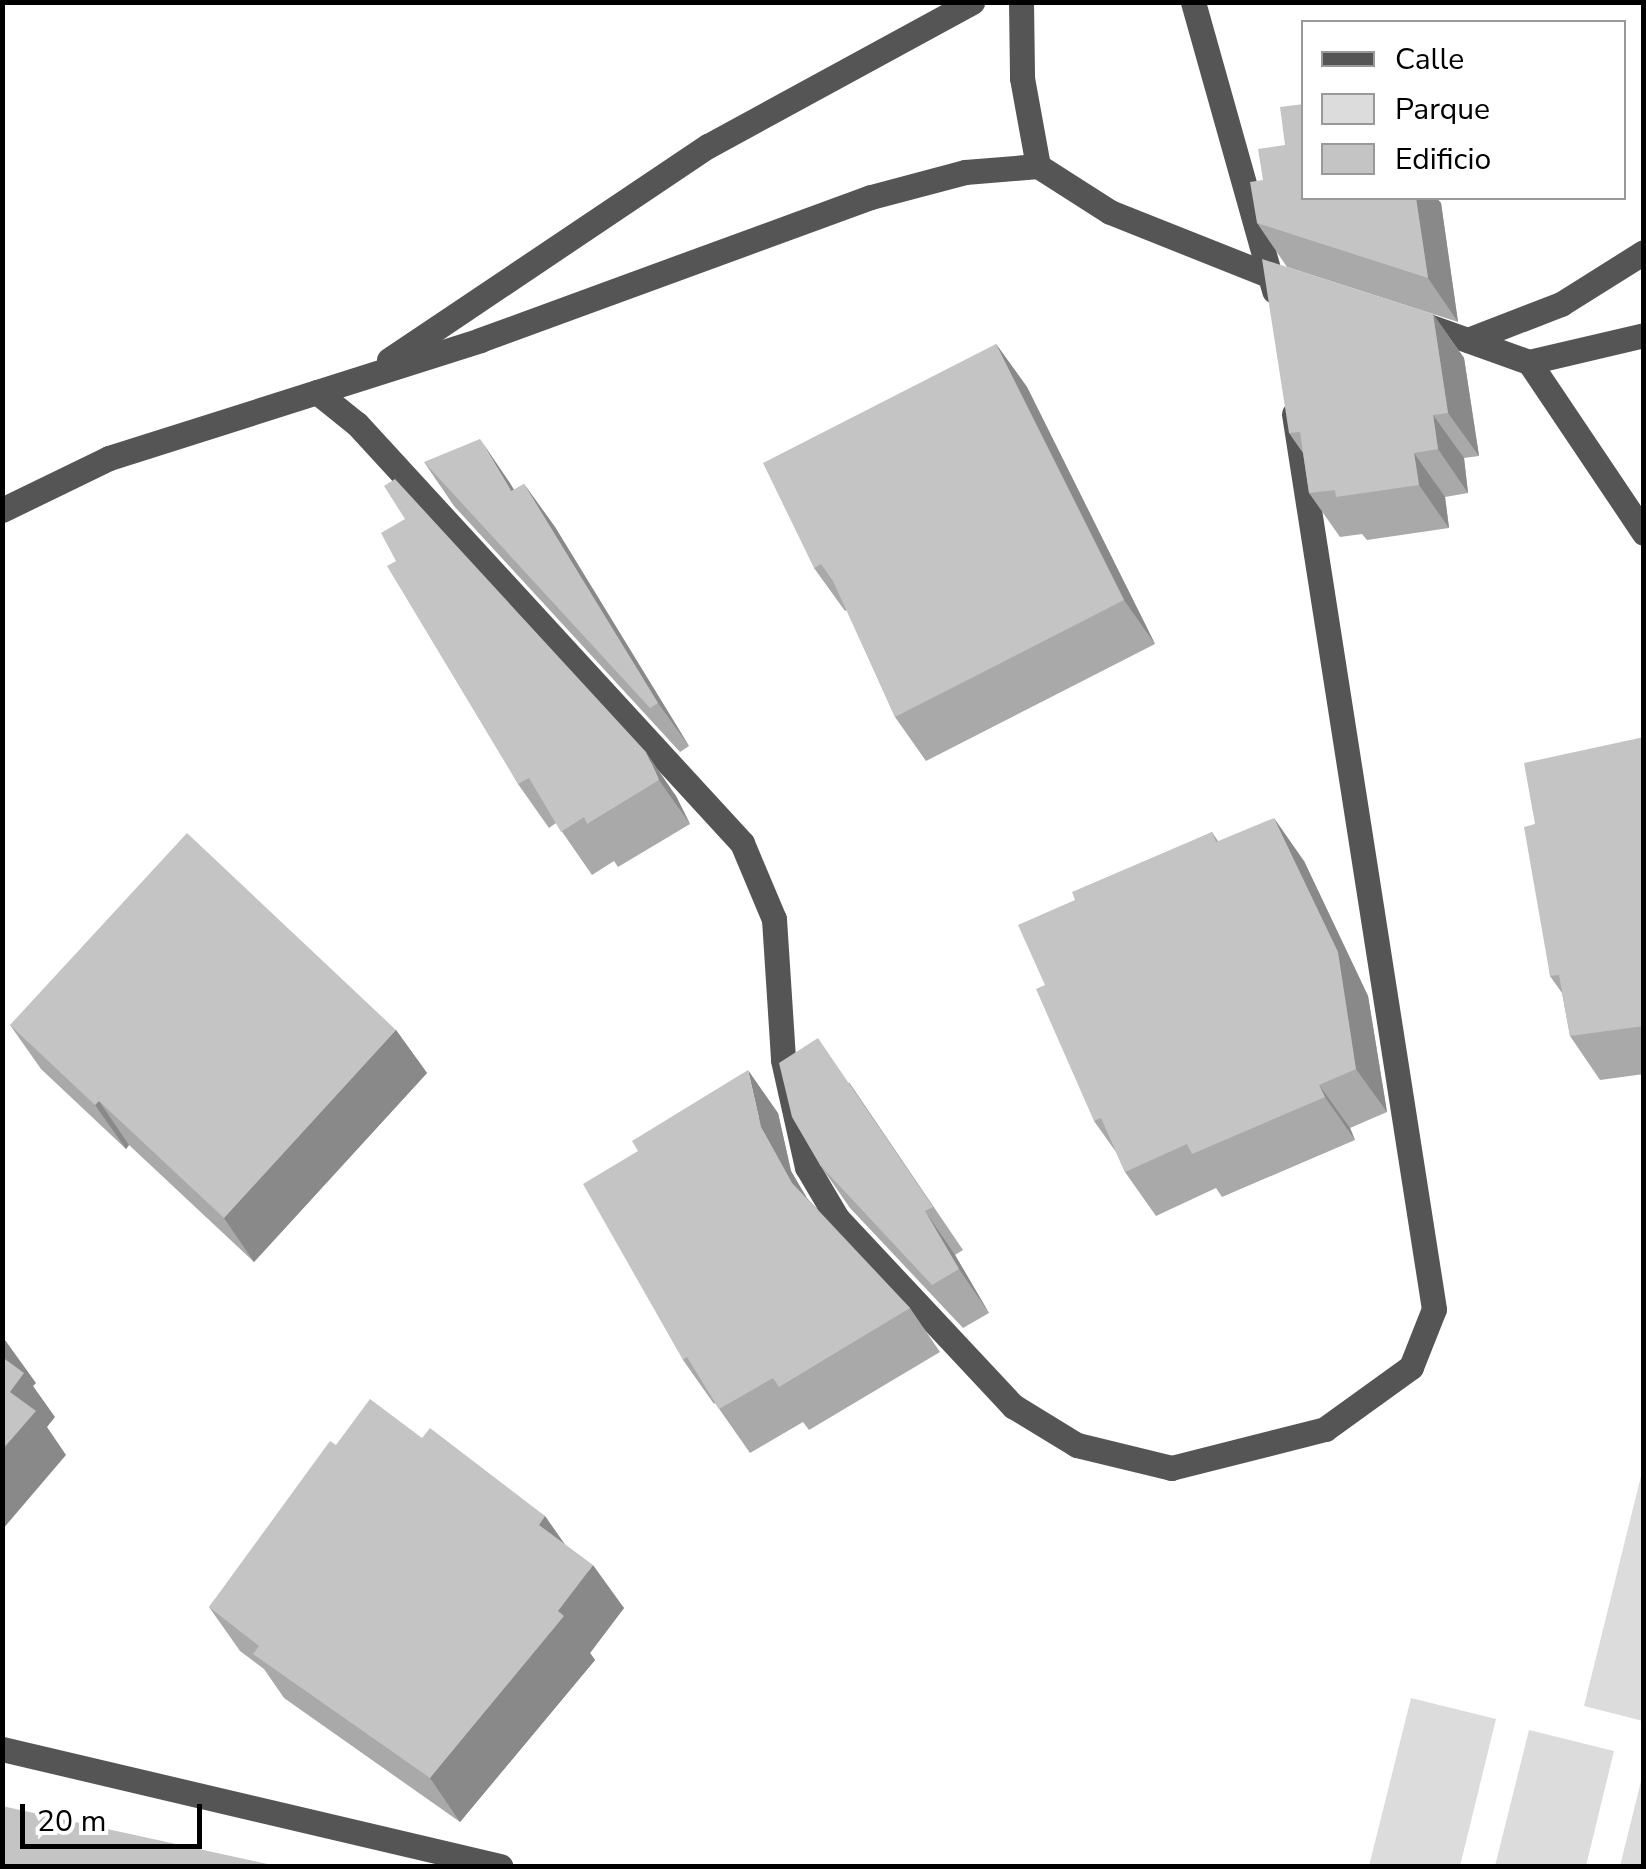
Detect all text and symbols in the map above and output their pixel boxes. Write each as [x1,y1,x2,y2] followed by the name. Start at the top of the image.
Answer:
[1301,20,1626,200] legend
[1395,39,1464,80] text: Calle
[1395,89,1490,130] text: Parque
[1395,139,1491,180] text: Edificio
[25,1784,208,1846] scale bar
[37,1801,106,1842] text: 20 m

